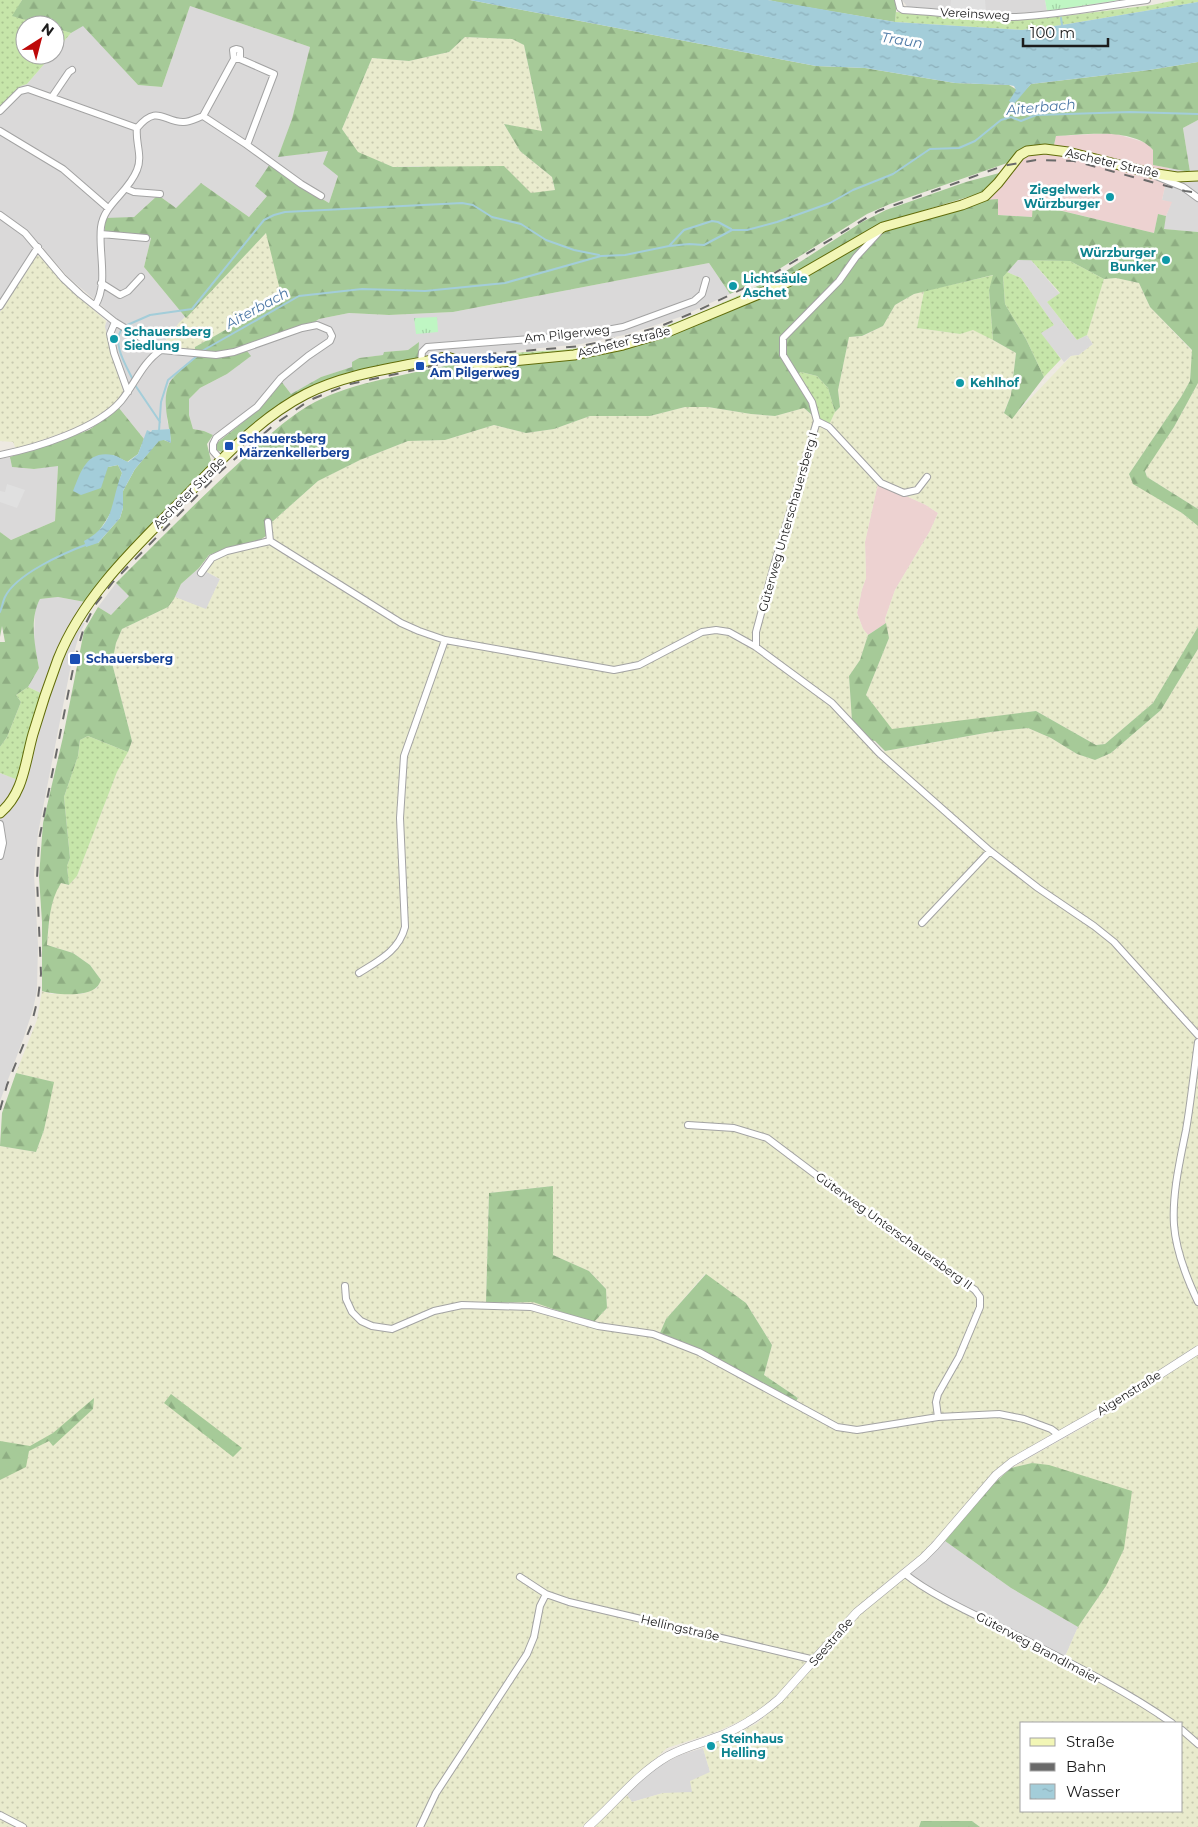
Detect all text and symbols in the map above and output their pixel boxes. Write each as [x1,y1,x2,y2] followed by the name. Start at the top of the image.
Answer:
[940,4,1010,23] street label: Vereinsweg
[15,15,65,65] north arrow
[1023,15,1108,47] scale bar
[38,19,58,40] text: N
[1030,23,1075,42] text: 100 m
[880,28,924,52] water label: Traun
[1005,95,1076,119] water label: Aiterbach
[1064,144,1160,181] street label: Ascheter Straße
[1024,182,1100,211] place label: Ziegelwerk Würzburger
[1104,191,1116,203] marker: Ziegelwerk Würzburger
[1080,245,1156,274] place label: Würzburger Bunker
[1160,254,1172,266] marker: Würzburger Bunker
[742,271,808,300] place label: Lichtsäule Aschet
[727,280,739,292] marker: Lichtsäule Aschet
[221,283,292,333] water label: Aiterbach
[523,322,610,345] street label: Am Pilgerweg
[576,323,672,360] street label: Ascheter Straße
[124,324,211,353] place label: Schauersberg Siedlung
[108,333,120,345] marker: Schauersberg Siedlung
[429,351,520,380] place label: Schauersberg Am Pilgerweg
[414,360,426,372] marker: Schauersberg Am Pilgerweg
[970,375,1020,390] place label: Kehlhof
[954,377,966,389] marker: Kehlhof
[755,430,820,613] street label: Güterweg Unterschauersberg I
[239,431,350,460] place label: Schauersberg Märzenkellerberg
[223,440,235,452] marker: Schauersberg Märzenkellerberg
[150,454,228,532] street label: Ascheter Straße
[86,651,173,666] place label: Schauersberg
[68,652,82,666] marker: Schauersberg
[813,1169,975,1292] street label: Güterweg Unterschauersberg II
[1094,1367,1164,1418] street label: Aigenstraße
[974,1608,1103,1687] street label: Güterweg Brandlmaier
[639,1611,721,1644] street label: Hellingstraße
[806,1614,856,1669] street label: Seestraße
[1020,1722,1183,1812] legend
[721,1731,784,1760] place label: Steinhaus Helling
[1066,1732,1115,1751] text: Straße
[705,1740,717,1752] marker: Steinhaus Helling
[1066,1757,1106,1776] text: Bahn
[1066,1782,1120,1801] text: Wasser

